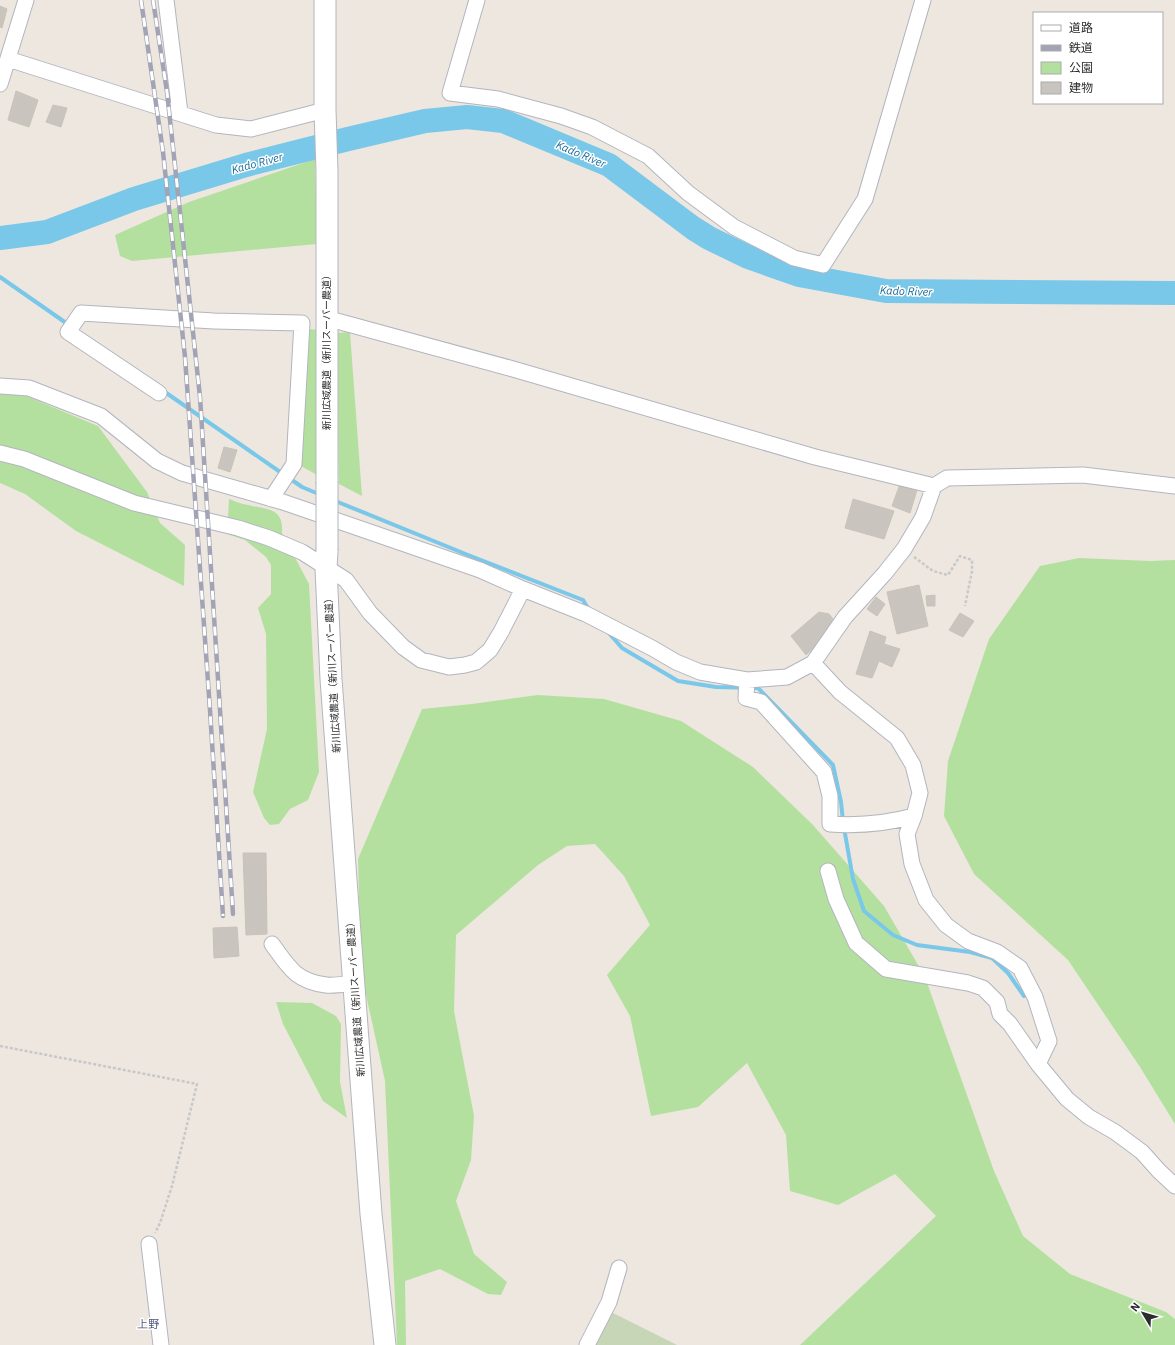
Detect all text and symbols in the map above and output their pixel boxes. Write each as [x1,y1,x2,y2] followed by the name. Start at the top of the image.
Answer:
[1033,12,1163,104] legend
[1069,20,1093,35] text: 道路
[1069,40,1093,55] text: 鉄道
[1069,60,1093,75] text: 公園
[1069,80,1093,95] text: 建物
[554,137,609,171] water label: Kado River
[230,149,285,177] water label: Kado River
[320,270,333,430] street label: 新川広域農道（新川スーパー農道）
[880,283,933,299] water label: Kado River
[322,593,343,753] street label: 新川広域農道（新川スーパー農道）
[343,917,368,1077] street label: 新川広域農道（新川スーパー農道）
[1123,1293,1163,1333] north arrow
[1127,1299,1143,1314] text: N
[137,1317,159,1331] district label: 上野

